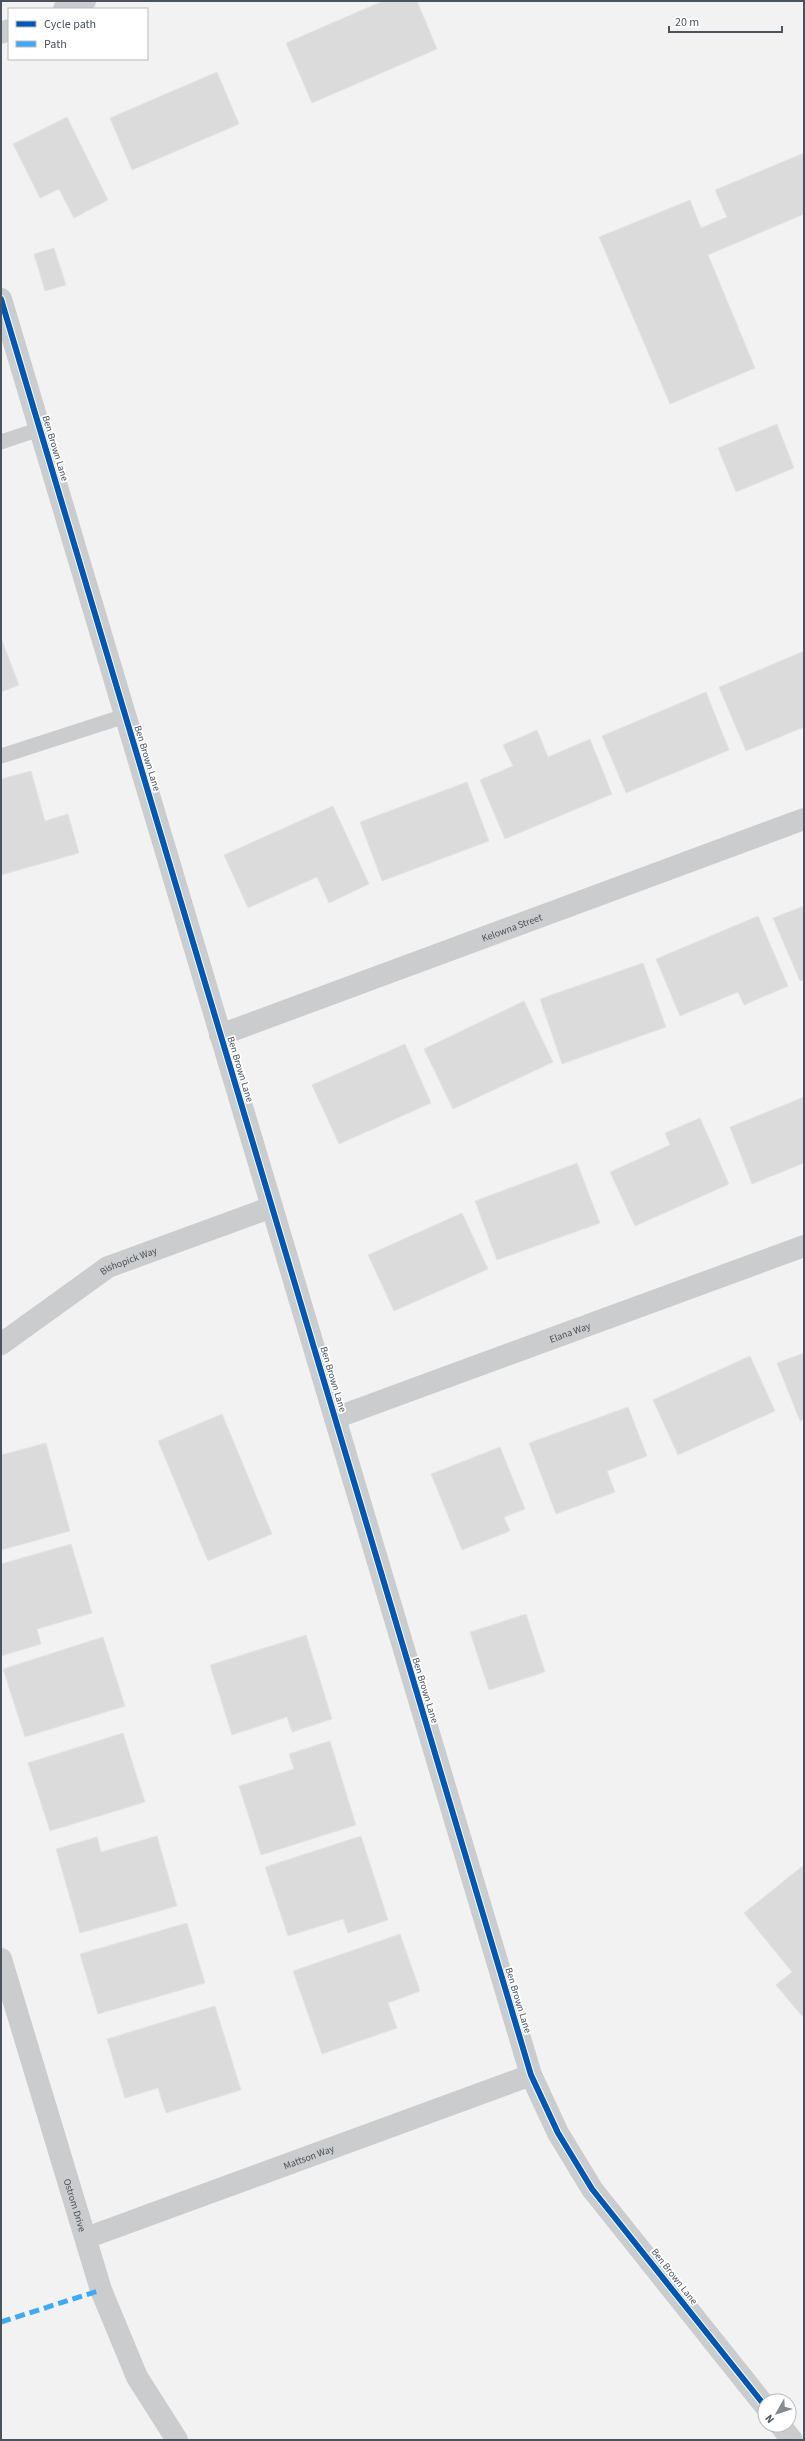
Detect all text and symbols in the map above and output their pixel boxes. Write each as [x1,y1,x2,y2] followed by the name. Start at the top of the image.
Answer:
[8,8,148,60] legend
[669,8,782,34] scale bar
[675,14,699,31] text: 20 m
[44,16,96,33] text: Cycle path
[44,36,67,53] text: Path
[38,414,72,483] street label: Ben Brown Lane
[130,724,164,793] street label: Ben Brown Lane
[480,910,545,946] street label: Kelowna Street
[223,1035,257,1104] street label: Ben Brown Lane
[97,1244,159,1279] street label: Bishopick Way
[548,1319,593,1347] street label: Elana Way
[316,1345,350,1414] street label: Ben Brown Lane
[408,1656,442,1725] street label: Ben Brown Lane
[501,1966,535,2035] street label: Ben Brown Lane
[282,2142,337,2173] street label: Mattson Way
[60,2177,89,2234] street label: Ostrom Drive
[648,2246,701,2308] street label: Ben Brown Lane
[757,2393,797,2433] north arrow
[761,2411,778,2427] text: N

